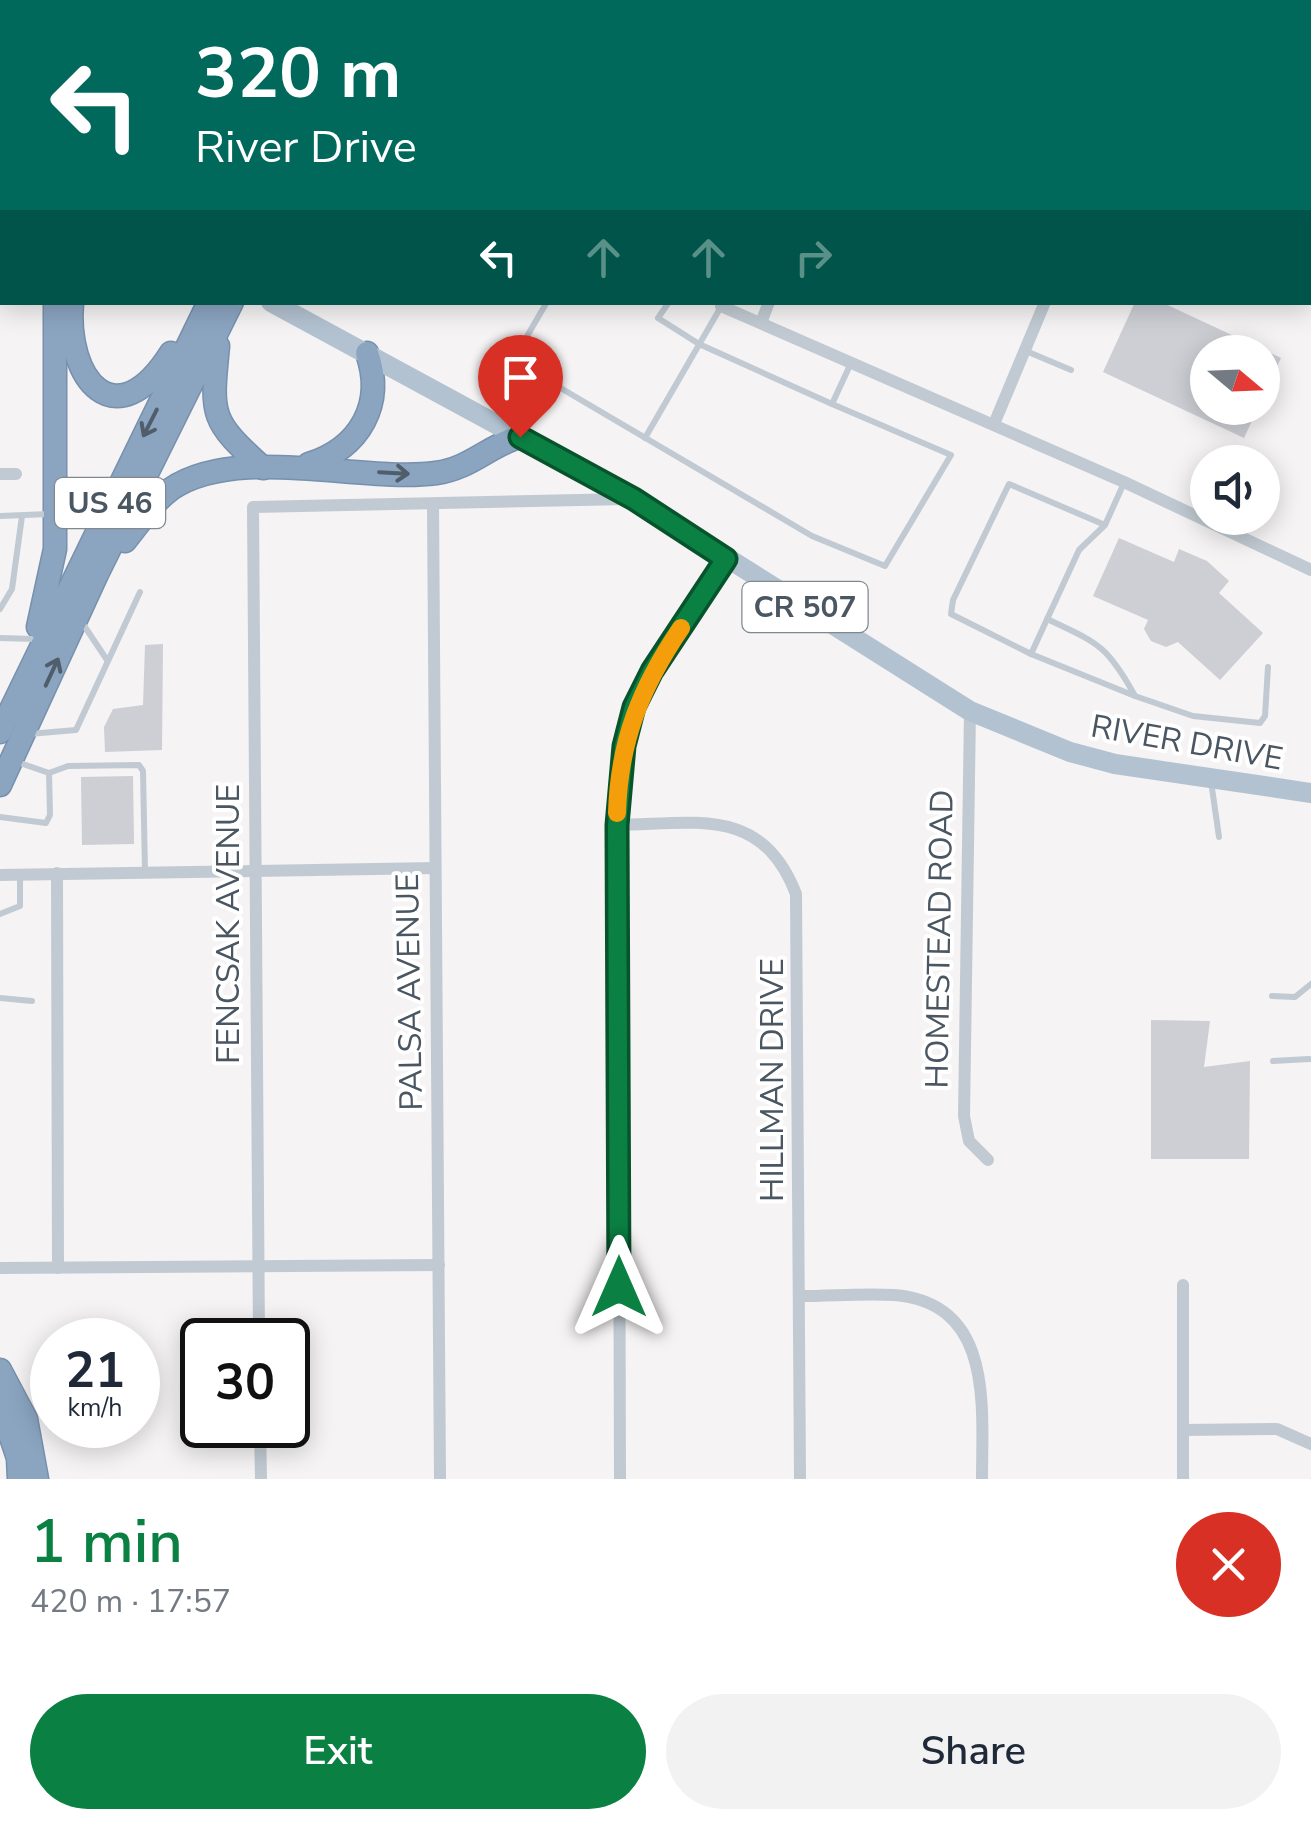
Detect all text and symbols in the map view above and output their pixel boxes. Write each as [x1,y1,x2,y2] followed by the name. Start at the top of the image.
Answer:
[195,26,401,122] text: 320 m
[30,40,160,170] icon: left
[195,117,417,178] text: River Drive
[471,230,526,285] icon: left
[576,230,631,285] icon: ahead
[681,230,736,285] icon: ahead
[786,230,841,285] icon: right
[478,335,563,438] pin
[1190,335,1280,425] north arrow
[1190,335,1280,535] map controls
[493,350,548,405] icon: arrive
[140,408,159,437] one-way arrow
[1190,445,1280,535] button: sound
[378,463,410,482] one-way arrow
[55,478,165,528] road number: US 46
[742,582,868,632] road number: CR 507
[44,657,62,687] one-way arrow
[1088,704,1286,781] street label: RIVER DRIVE
[207,784,250,1064] street label: FENCSAK AVENUE
[915,789,964,1089] street label: HOMESTEAD ROAD
[386,873,433,1111] street label: PALSA AVENUE
[751,958,794,1202] street label: HILLMAN DRIVE
[567,1235,671,1339] position arrow
[180,1318,310,1448] speed limit sign: 30
[65,1336,125,1405] text: 21
[67,1391,123,1425] text: km/h
[30,1501,183,1583] text: 1 min
[1176,1512,1281,1617] button: close
[30,1580,231,1623] text: 420 m · 17:57
[30,1694,646,1809] button: Exit
[666,1694,1281,1809] button: Share

